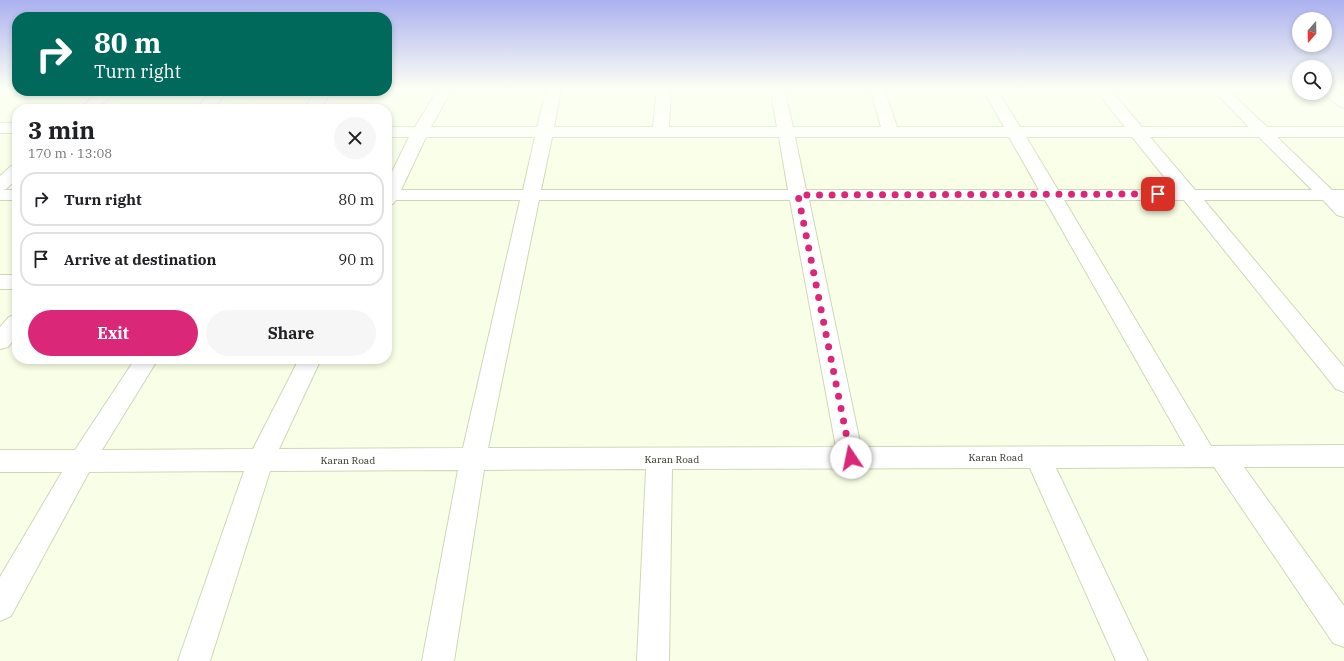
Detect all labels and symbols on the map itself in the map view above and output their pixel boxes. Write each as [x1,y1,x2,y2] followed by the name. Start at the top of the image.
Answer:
[1292,12,1332,52] north arrow
[1141,177,1175,211] pin
[830,437,872,479] position arrow
[969,451,1023,464] street label: Karan Road
[645,453,699,466] street label: Karan Road
[321,454,375,467] street label: Karan Road

